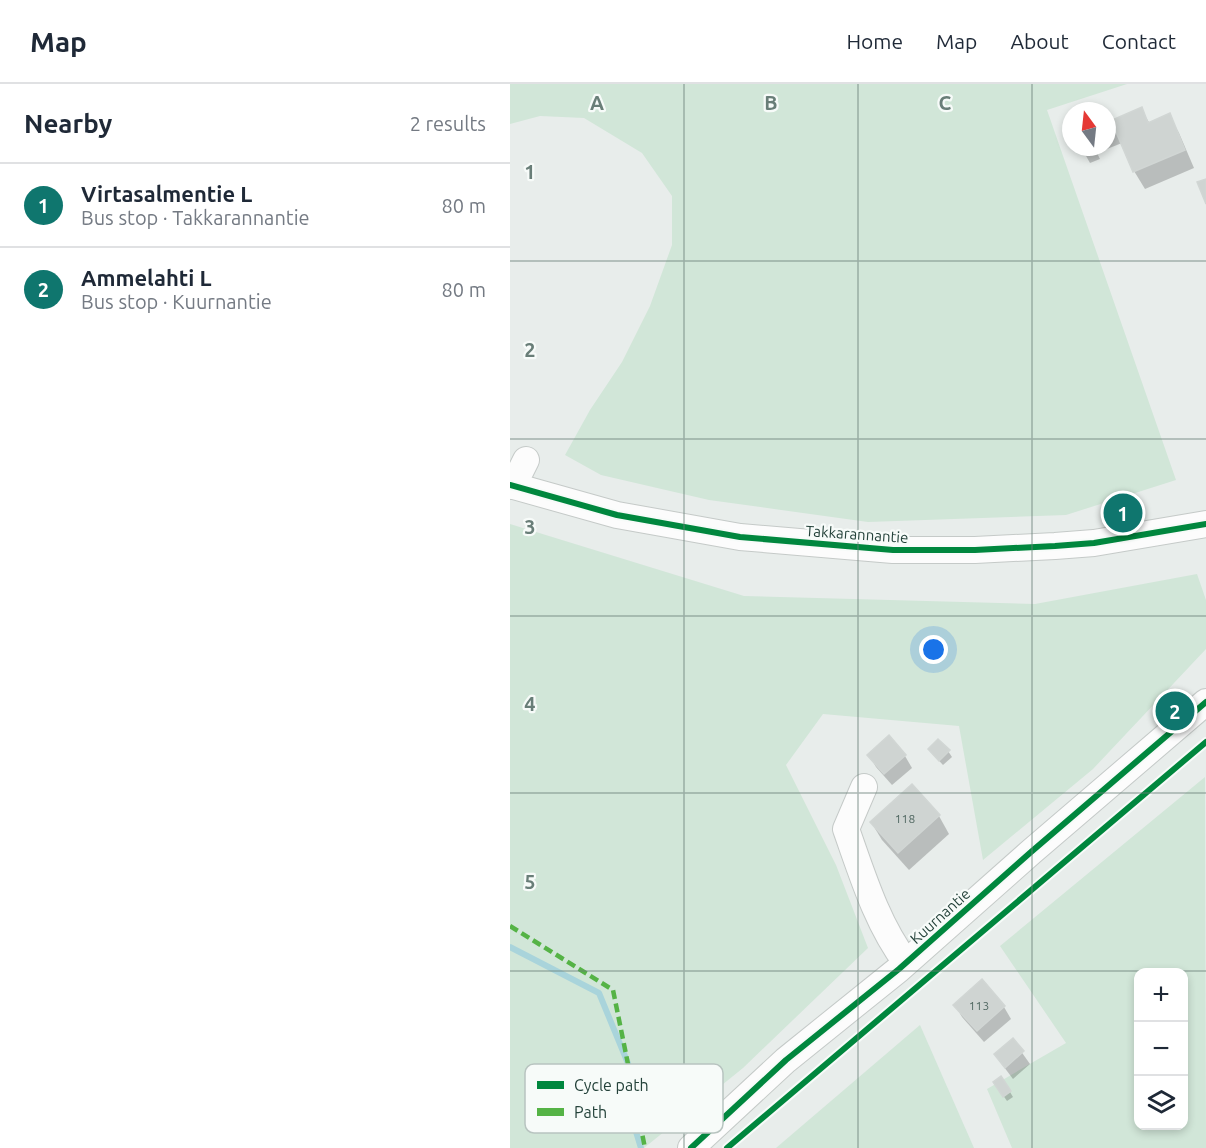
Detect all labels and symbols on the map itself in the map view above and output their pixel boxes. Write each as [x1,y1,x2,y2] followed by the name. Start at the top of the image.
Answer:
[590,91,604,114] text: A
[764,91,778,114] text: B
[939,91,952,114] text: C
[1062,102,1116,156] north arrow
[524,160,536,183] text: 1
[524,338,536,361] text: 2
[1104,490,1142,536] pin: 1
[524,515,536,538] text: 3
[805,522,909,546] street label: Takkarannantie
[919,635,948,664] your location
[1156,688,1194,734] pin: 2
[524,692,536,715] text: 4
[895,812,915,825] house number: 118
[524,870,536,893] text: 5
[907,885,973,947] street label: Kuurnantie
[969,999,989,1012] house number: 113
[525,1064,723,1133] legend
[574,1076,649,1094] text: Cycle path
[574,1103,607,1121] text: Path

